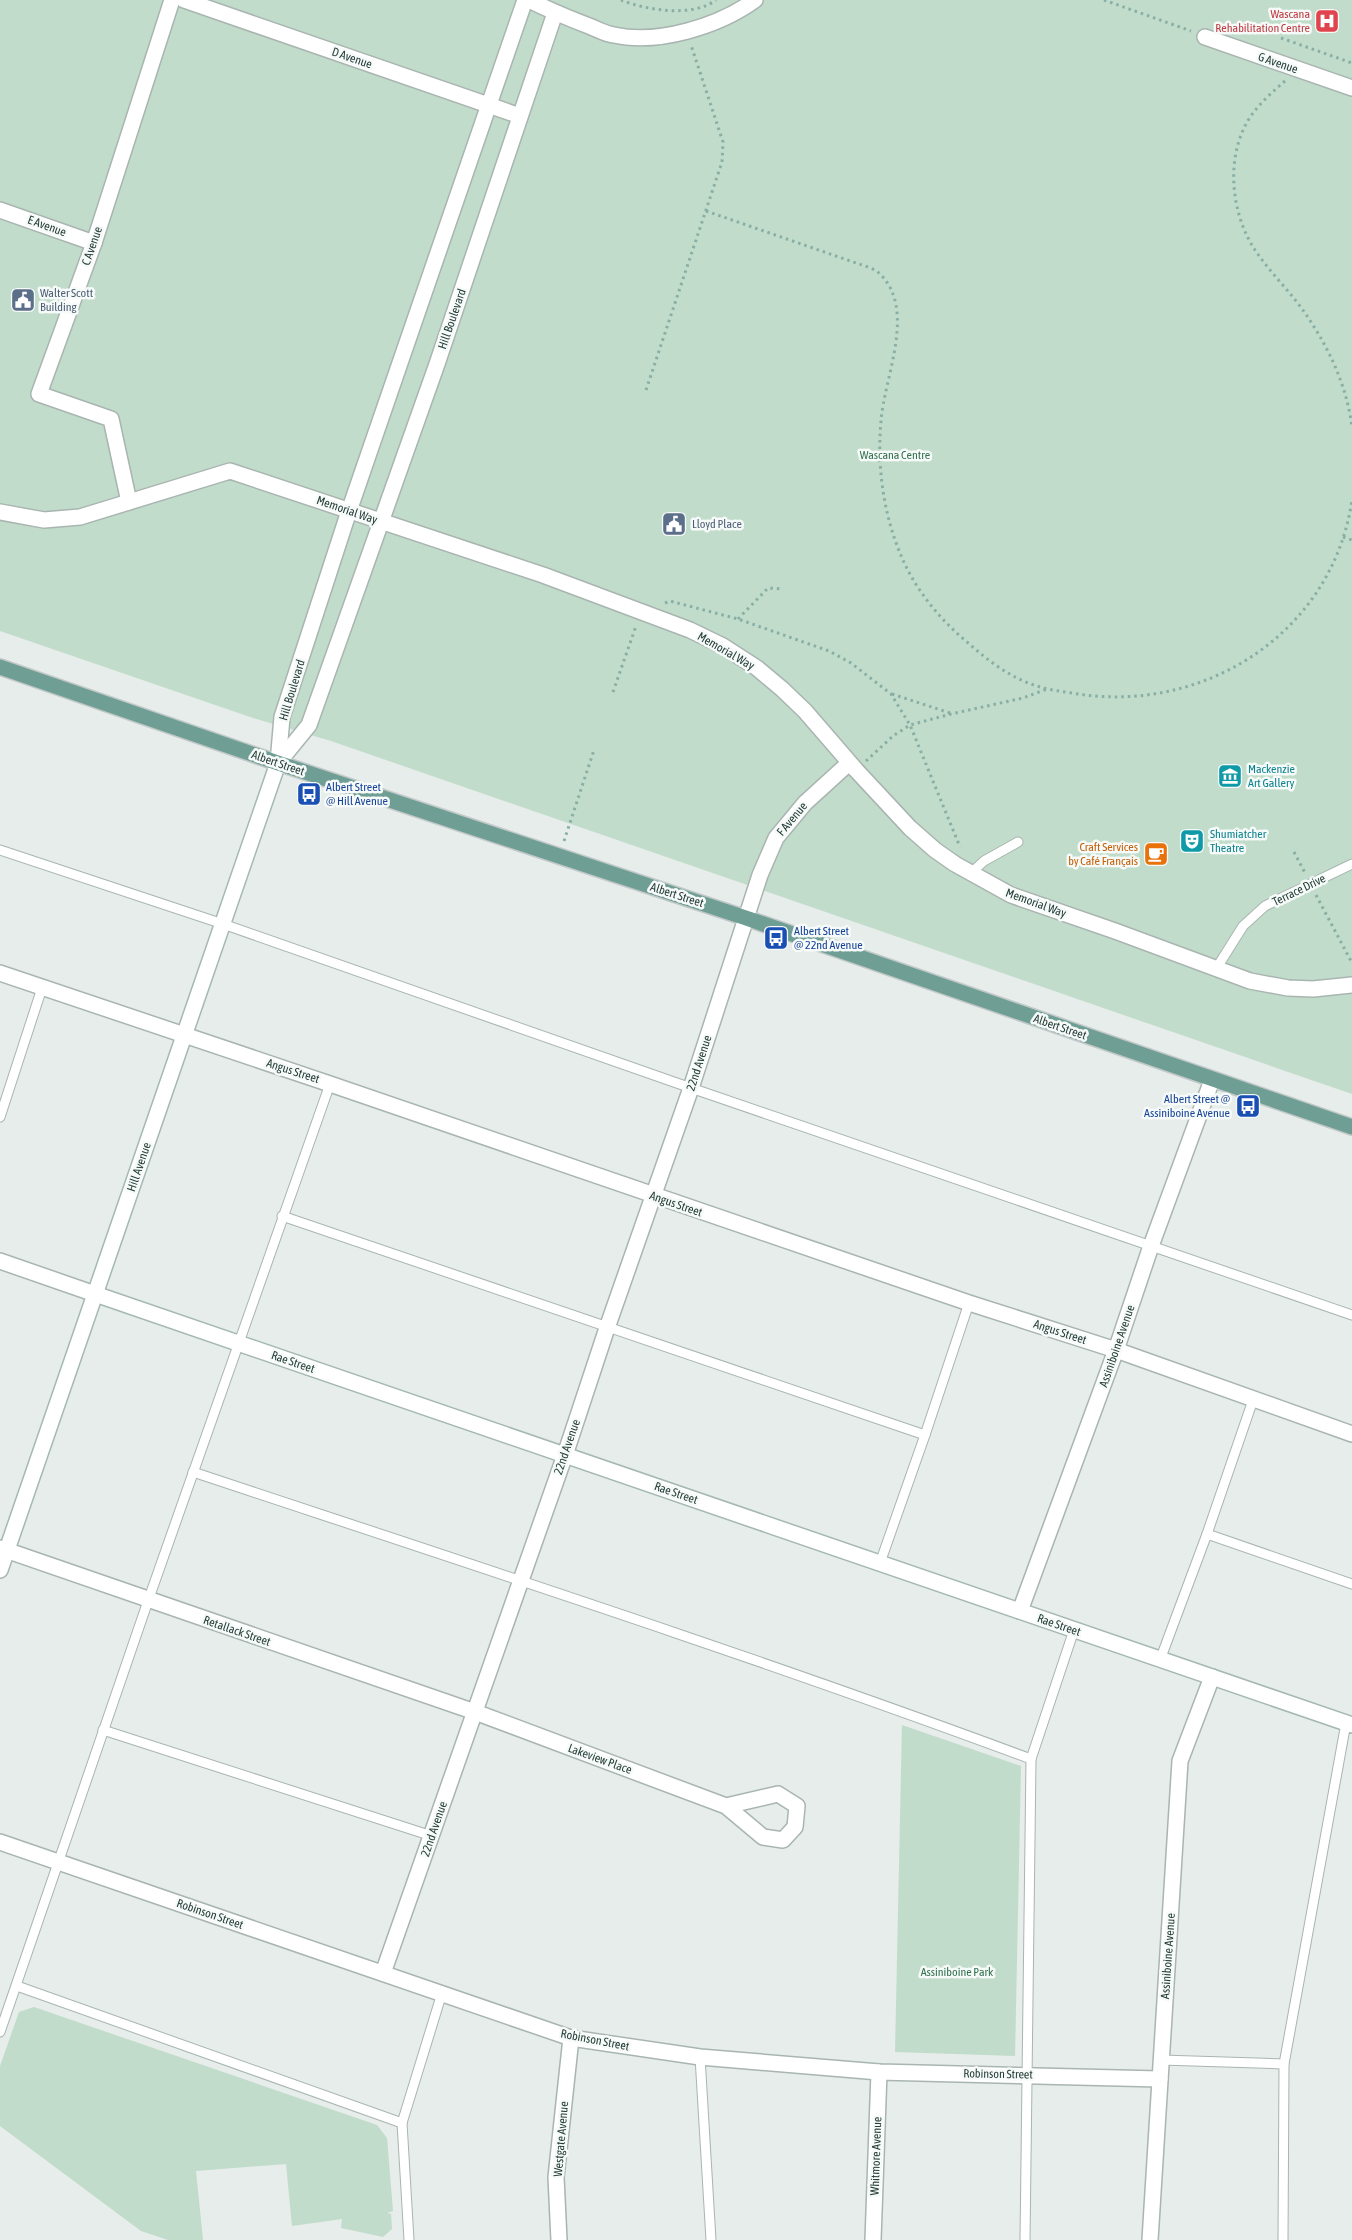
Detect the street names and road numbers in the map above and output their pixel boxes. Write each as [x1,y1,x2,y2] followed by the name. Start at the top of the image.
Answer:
[330,45,374,71] street label: D Avenue
[1256,50,1300,76] street label: G Avenue
[26,213,68,239] street label: E Avenue
[79,225,105,267] street label: C Avenue
[435,287,469,351] street label: Hill Boulevard
[315,493,379,527] street label: Memorial Way
[695,629,757,673] street label: Memorial Way
[276,658,308,722] street label: Hill Boulevard
[250,747,307,779] street label: Albert Street
[774,799,810,839] street label: F Avenue
[1270,871,1328,909] street label: Terrace Drive
[649,880,706,910] street label: Albert Street
[1004,886,1068,920] street label: Memorial Way
[1032,1011,1089,1043] street label: Albert Street
[683,1033,715,1093] street label: 22nd Avenue
[265,1056,322,1086] street label: Angus Street
[124,1141,154,1193] street label: Hill Avenue
[648,1188,705,1220] street label: Angus Street
[1096,1303,1138,1389] street label: Assiniboine Avenue
[1032,1317,1089,1347] street label: Angus Street
[269,1348,317,1376] street label: Rae Street
[551,1417,583,1477] street label: 22nd Avenue
[652,1479,700,1507] street label: Rae Street
[1035,1611,1083,1639] street label: Rae Street
[202,1613,273,1649] street label: Retallack Street
[566,1741,634,1777] street label: Lakeview Place
[418,1799,450,1859] street label: 22nd Avenue
[175,1896,246,1932] street label: Robinson Street
[1158,1913,1178,1999] street label: Assiniboine Avenue
[560,2026,631,2054] street label: Robinson Street
[963,2066,1033,2082] street label: Robinson Street
[551,2101,571,2177] street label: Westgate Avenue
[868,2116,884,2196] street label: Whitmore Avenue

